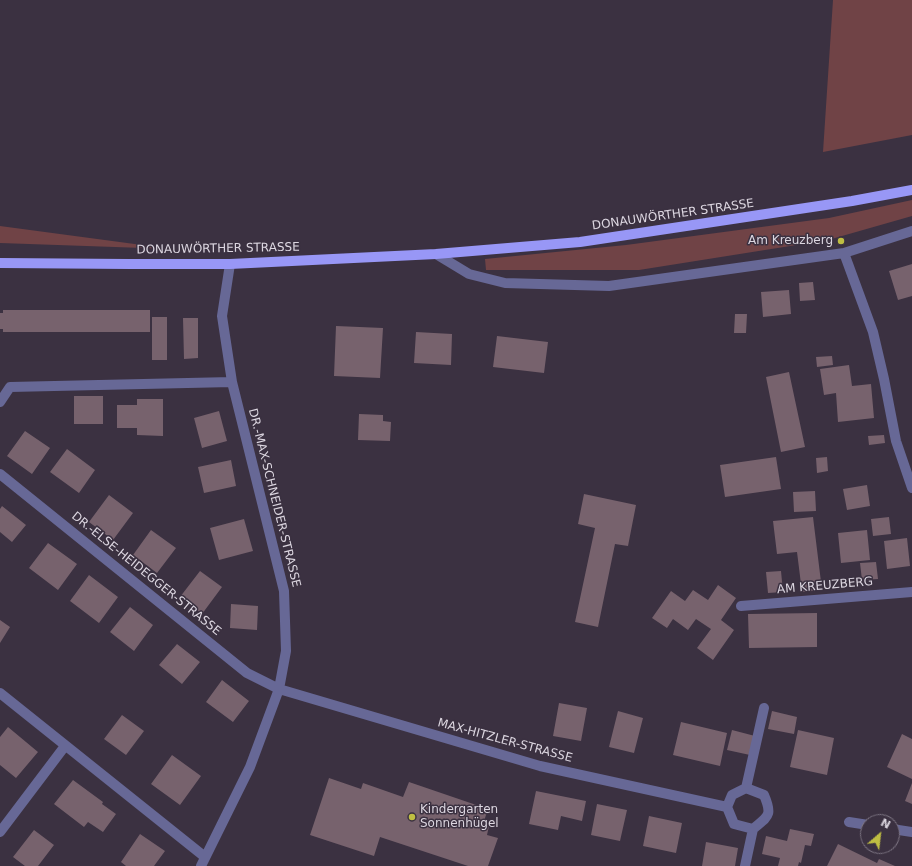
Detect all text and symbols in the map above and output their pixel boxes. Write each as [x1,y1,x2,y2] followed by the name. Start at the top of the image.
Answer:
[591,197,755,233] street label: DONAUWÖRTHER STRASSE
[748,234,833,248] place label: Am Kreuzberg
[836,236,846,246] marker: Am Kreuzberg
[136,240,300,258] street label: DONAUWÖRTHER STRASSE
[245,407,303,589] street label: DR.-MAX-SCHNEIDER-STRASSE
[68,509,224,639] street label: DR.-ELSE-HEIDEGGER-STRASSE
[776,575,874,597] street label: AM KREUZBERG
[436,716,574,766] street label: MAX-HITZLER-STRASSE
[420,803,499,831] place label: Kindergarten Sonnenhügel
[407,812,417,822] marker: Kindergarten Sonnenhügel
[860,814,900,854] north arrow
[878,816,893,832] text: N

